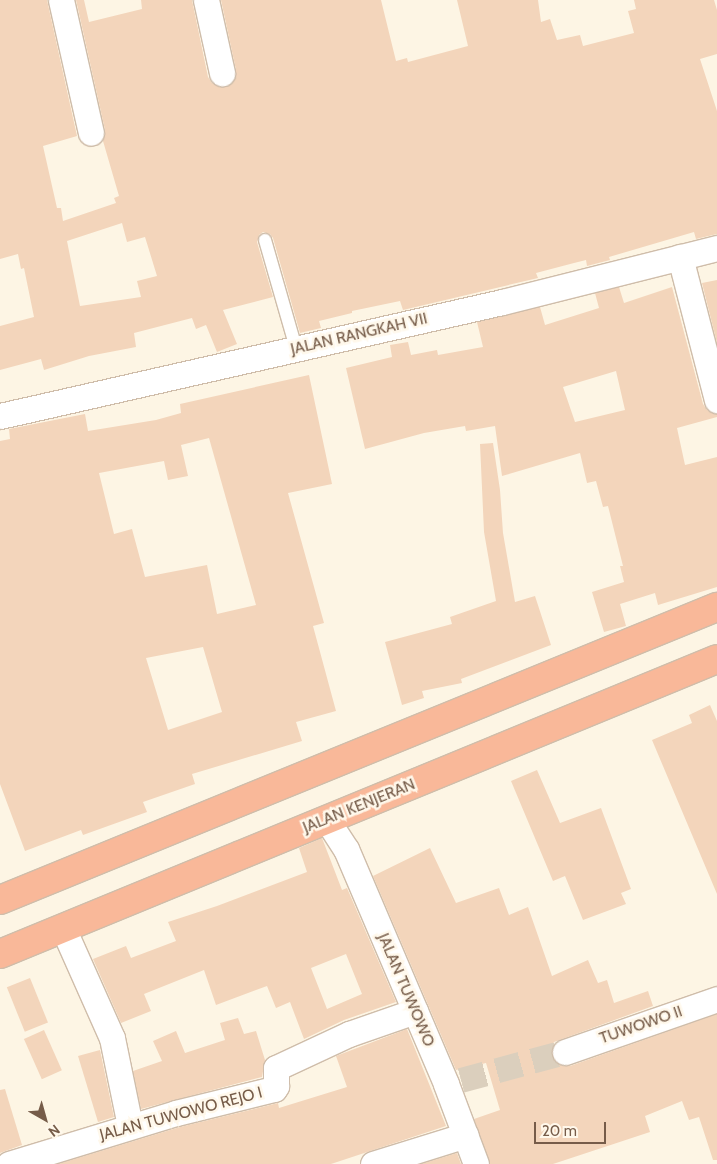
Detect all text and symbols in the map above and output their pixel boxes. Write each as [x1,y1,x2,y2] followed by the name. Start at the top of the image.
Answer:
[289,309,429,359] street label: JALAN RANGKAH VII
[300,775,418,837] street label: JALAN KENJERAN
[373,930,439,1050] street label: JALAN TUWOWO
[597,1002,685,1048] street label: TUWOWO II
[98,1083,264,1145] street label: JALAN TUWOWO REJO I
[20,1094,70,1144] north arrow
[537,1112,610,1144] scale bar
[45,1121,64,1141] text: N
[542,1122,577,1140] text: 20 m

